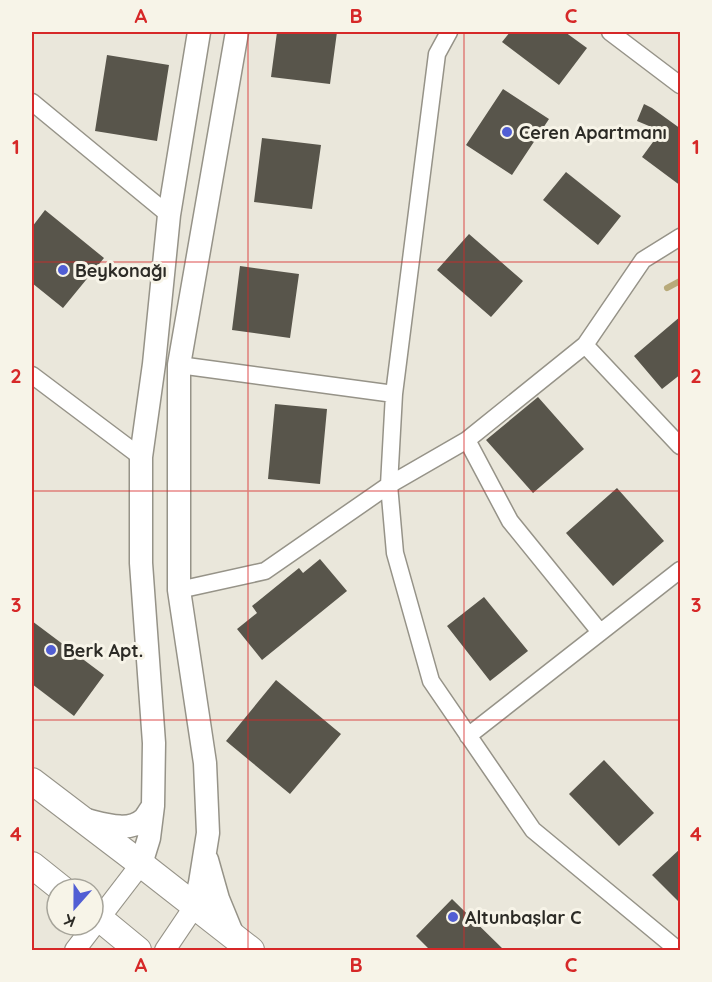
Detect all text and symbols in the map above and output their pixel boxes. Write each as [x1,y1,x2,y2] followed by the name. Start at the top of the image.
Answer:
[135,3,148,28] text: A
[349,3,363,28] text: B
[565,3,578,28] text: C
[519,121,667,144] place label: Ceren Apartmanı
[500,125,514,139] marker: Ceren Apartmanı
[12,134,20,159] text: 1
[692,134,700,159] text: 1
[75,259,167,282] place label: Beykonağı
[56,263,70,277] marker: Beykonağı
[10,363,22,388] text: 2
[690,363,702,388] text: 2
[11,592,21,617] text: 3
[691,592,701,617] text: 3
[63,639,143,662] place label: Berk Apt.
[44,643,58,657] marker: Berk Apt.
[10,821,22,846] text: 4
[690,821,702,846] text: 4
[45,877,105,937] north arrow
[465,906,582,929] place label: Altunbaşlar C
[61,910,78,932] text: K
[446,910,460,924] marker: Altunbaşlar C
[135,952,148,977] text: A
[349,952,363,977] text: B
[565,952,578,977] text: C

